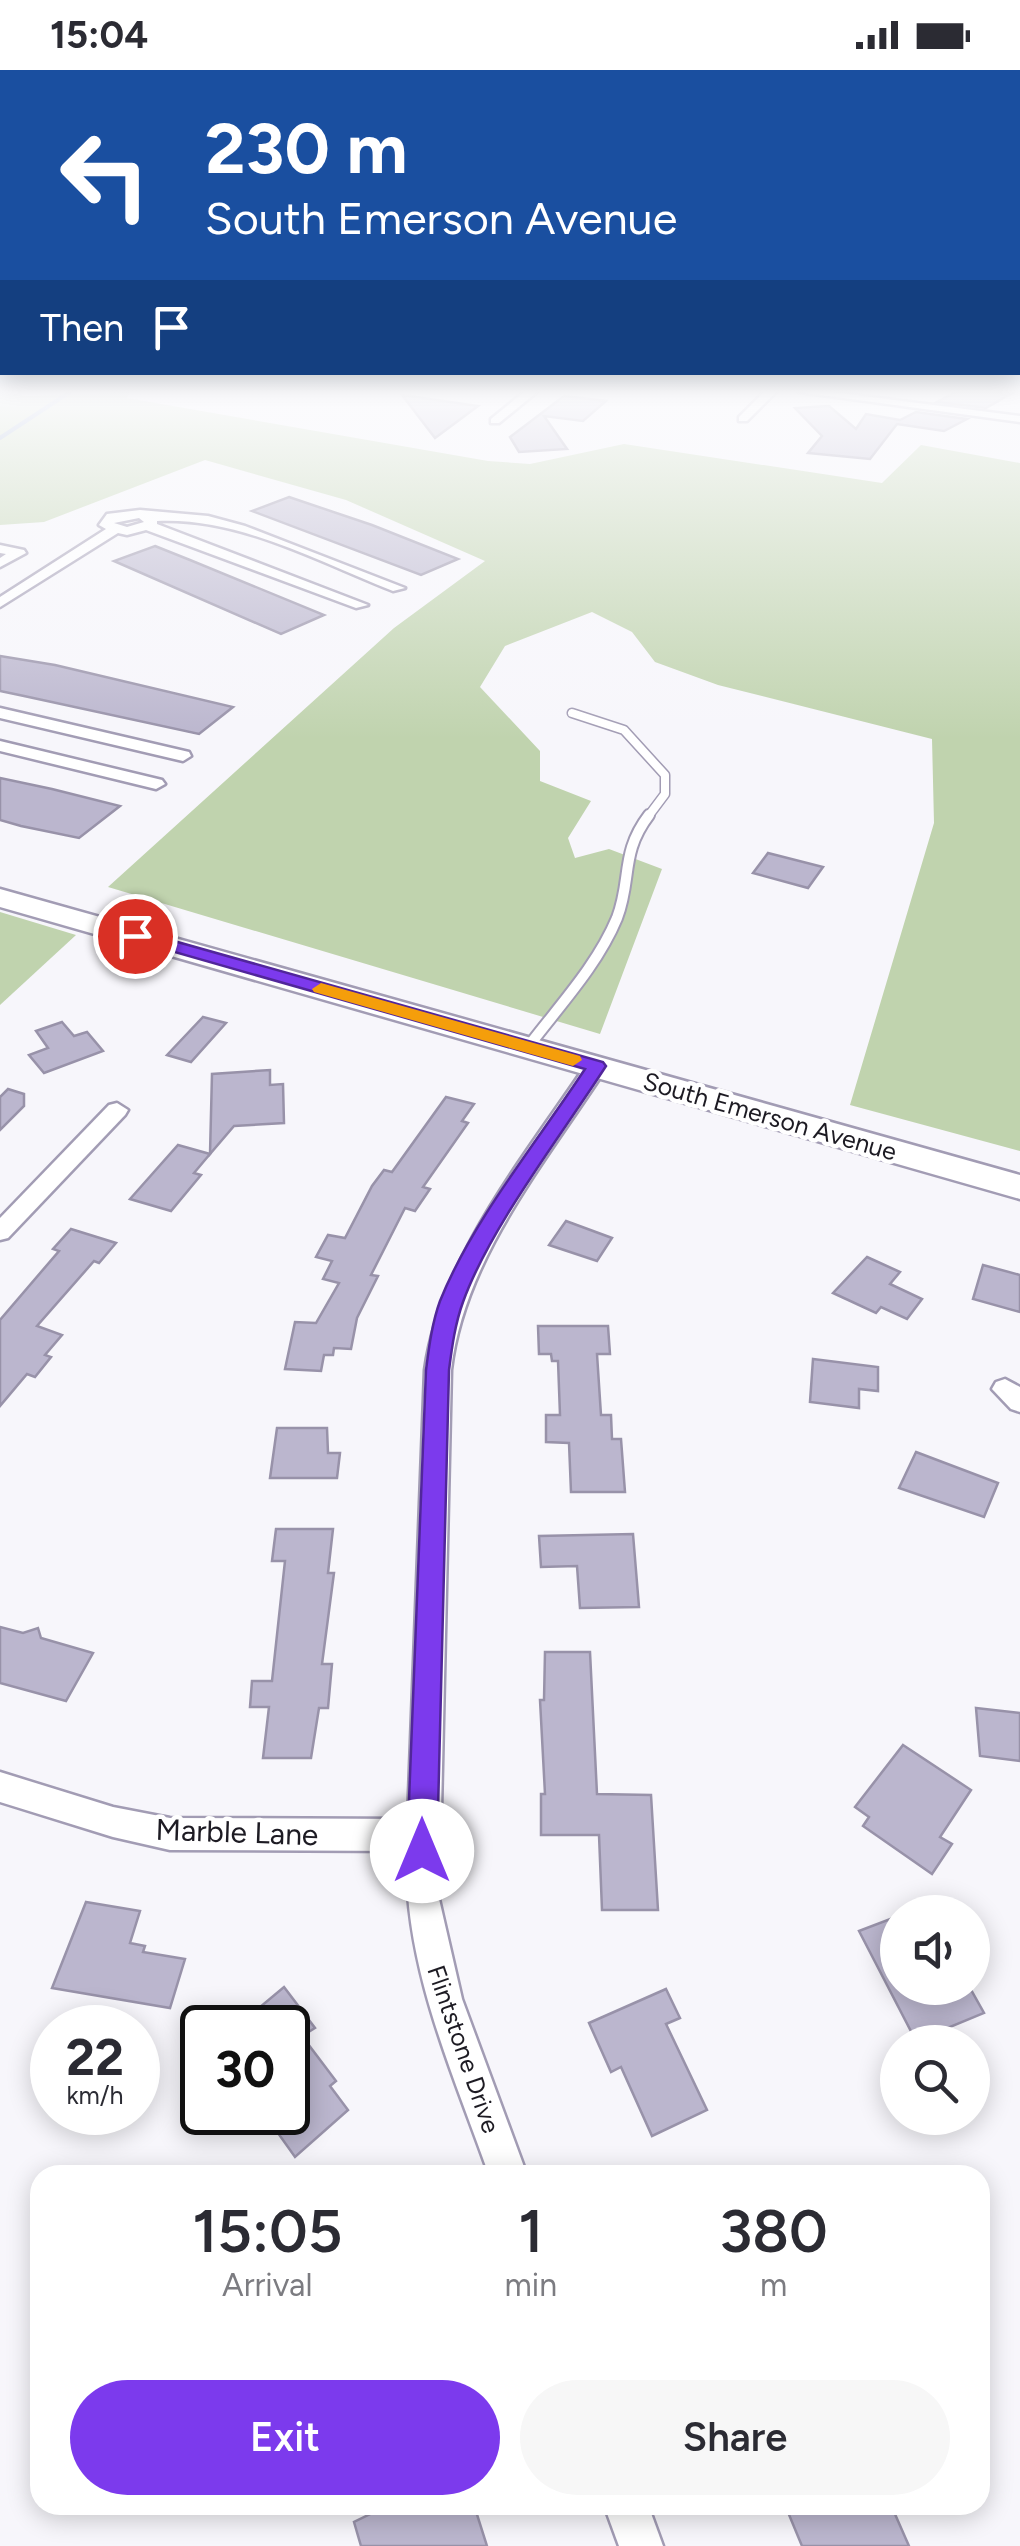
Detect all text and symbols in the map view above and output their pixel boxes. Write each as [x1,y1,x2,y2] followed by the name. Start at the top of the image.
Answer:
[50,12,148,58] text: 15:04
[205,106,408,191] text: 230 m
[40,110,170,240] icon: left
[205,191,677,245] text: South Emerson Avenue
[144,300,199,355] icon: arrive
[40,305,124,351] text: Then
[93,894,178,979] pin
[108,909,163,964] icon: arrive
[640,1065,900,1167] street label: South Emerson Avenue
[370,1799,474,1903] position arrow
[155,1811,319,1853] street label: Marble Lane
[880,1895,990,2135] map controls
[880,1895,990,2005] button: sound
[421,1961,507,2137] street label: Flintstone Drive
[180,2005,310,2135] speed limit sign: 30
[880,2025,990,2135] button: search
[66,2027,124,2088] text: 22
[66,2080,124,2110] text: km/h
[192,2195,342,2267] text: 15:05
[518,2195,543,2267] text: 1
[719,2195,828,2267] text: 380
[222,2266,312,2304] text: Arrival
[505,2266,557,2304] text: min
[760,2266,787,2304] text: m
[70,2380,500,2495] button: Exit
[520,2380,950,2495] button: Share

